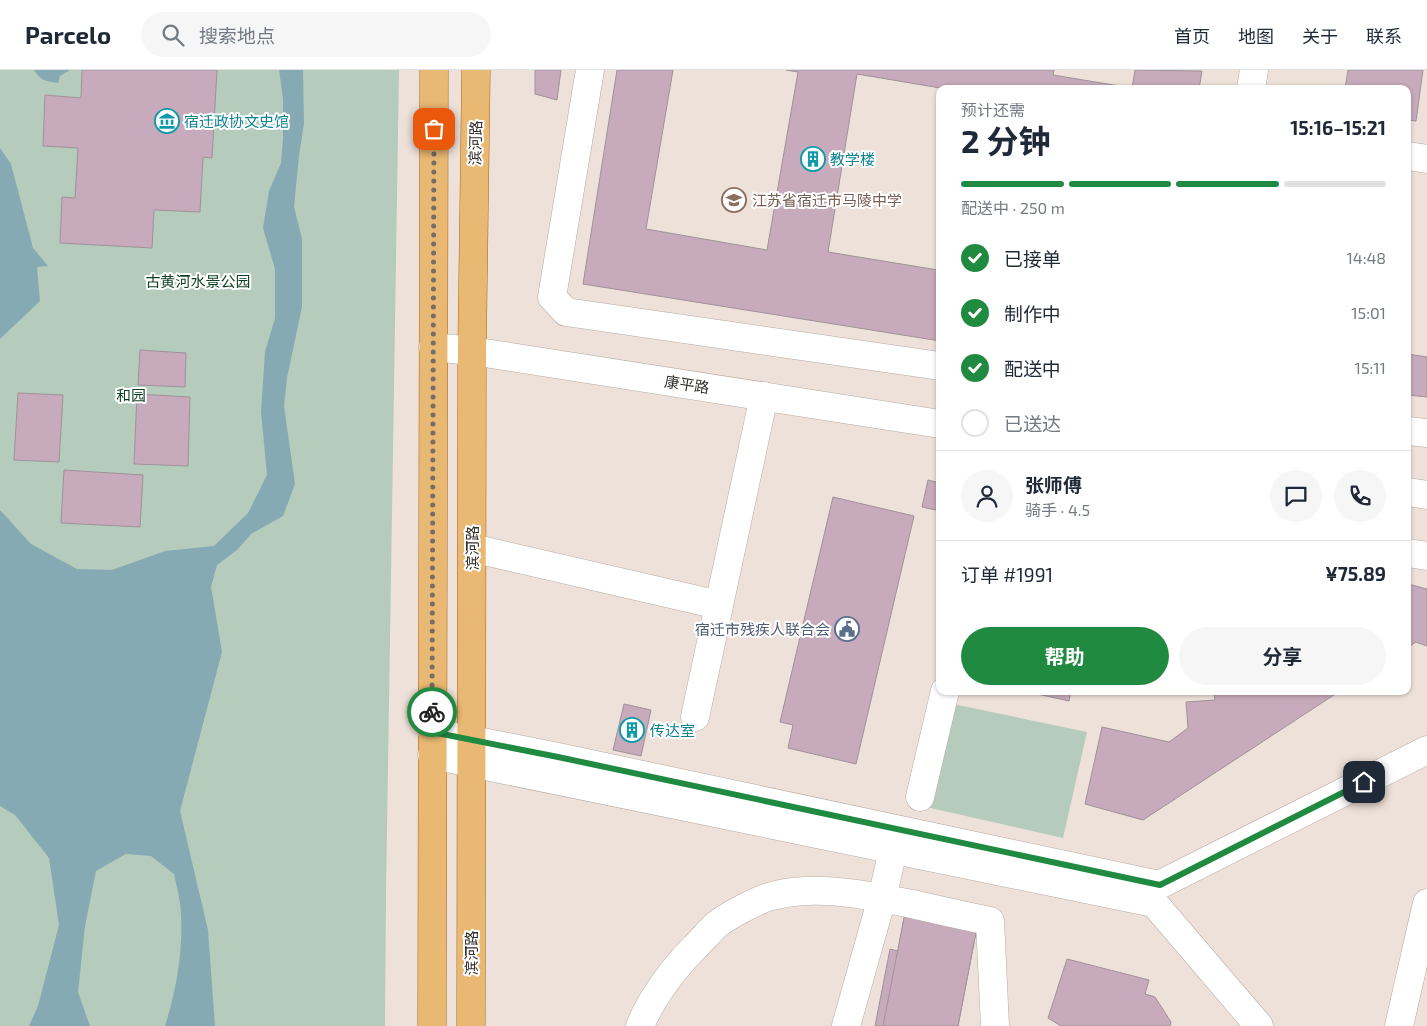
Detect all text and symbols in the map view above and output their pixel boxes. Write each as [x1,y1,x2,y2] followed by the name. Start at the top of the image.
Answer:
[141,12,491,57] search box
[25,20,111,49] text: Parcelo
[159,21,187,49] icon: search
[199,24,275,47] text: 搜索地点
[1174,25,1210,47] text: 首页
[1238,25,1274,47] text: 地图
[1302,25,1338,47] text: 关于
[1366,25,1402,47] text: 联系
[961,100,1025,119] text: 预计还需
[154,108,180,134] museum icon: 宿迁政协文史馆
[413,108,455,150] pin
[184,112,289,130] place label: 宿迁政协文史馆
[420,115,448,143] icon: bag
[1290,116,1386,139] text: 15:16–15:21
[466,120,484,166] street label: 滨河路
[961,121,1051,159] text: 2 分钟
[800,146,826,172] building icon: 教学楼
[830,150,875,168] place label: 教学楼
[721,187,747,213] school or university icon: 江苏省宿迁市马陵中学
[752,191,902,209] place label: 江苏省宿迁市马陵中学
[961,198,1065,217] text: 配送中 · 250 m
[961,244,989,272] icon: check
[1004,247,1061,270] text: 已接单
[1346,248,1386,267] text: 14:48
[145,272,251,290] park label: 古黄河水景公园
[961,299,989,327] icon: check
[1004,302,1061,325] text: 制作中
[1351,303,1386,322] text: 15:01
[961,354,989,382] icon: check
[1004,357,1061,380] text: 配送中
[1355,358,1386,377] text: 15:11
[663,372,711,396] street label: 康平路
[116,386,146,404] park label: 和园
[1004,412,1061,435] text: 已送达
[961,470,1013,522] button: person
[1270,470,1322,522] button: chat
[1334,470,1386,522] button: phone
[1025,473,1082,496] text: 张师傅
[1025,500,1090,519] text: 骑手 · 4.5
[463,525,481,571] street label: 滨河路
[1325,562,1386,585] text: ¥75.89
[961,563,1053,586] text: 订单 #1991
[834,616,860,642] public building icon: 宿迁市残疾人联合会
[695,620,830,638] place label: 宿迁市残疾人联合会
[961,627,1169,685] button: 帮助
[1179,627,1386,685] button: 分享
[407,687,457,737] courier
[418,698,446,726] icon: bike
[619,717,645,743] building icon: 传达室
[650,721,695,739] place label: 传达室
[1343,761,1385,803] pin
[1350,768,1378,796] icon: home
[462,930,480,976] street label: 滨河路

